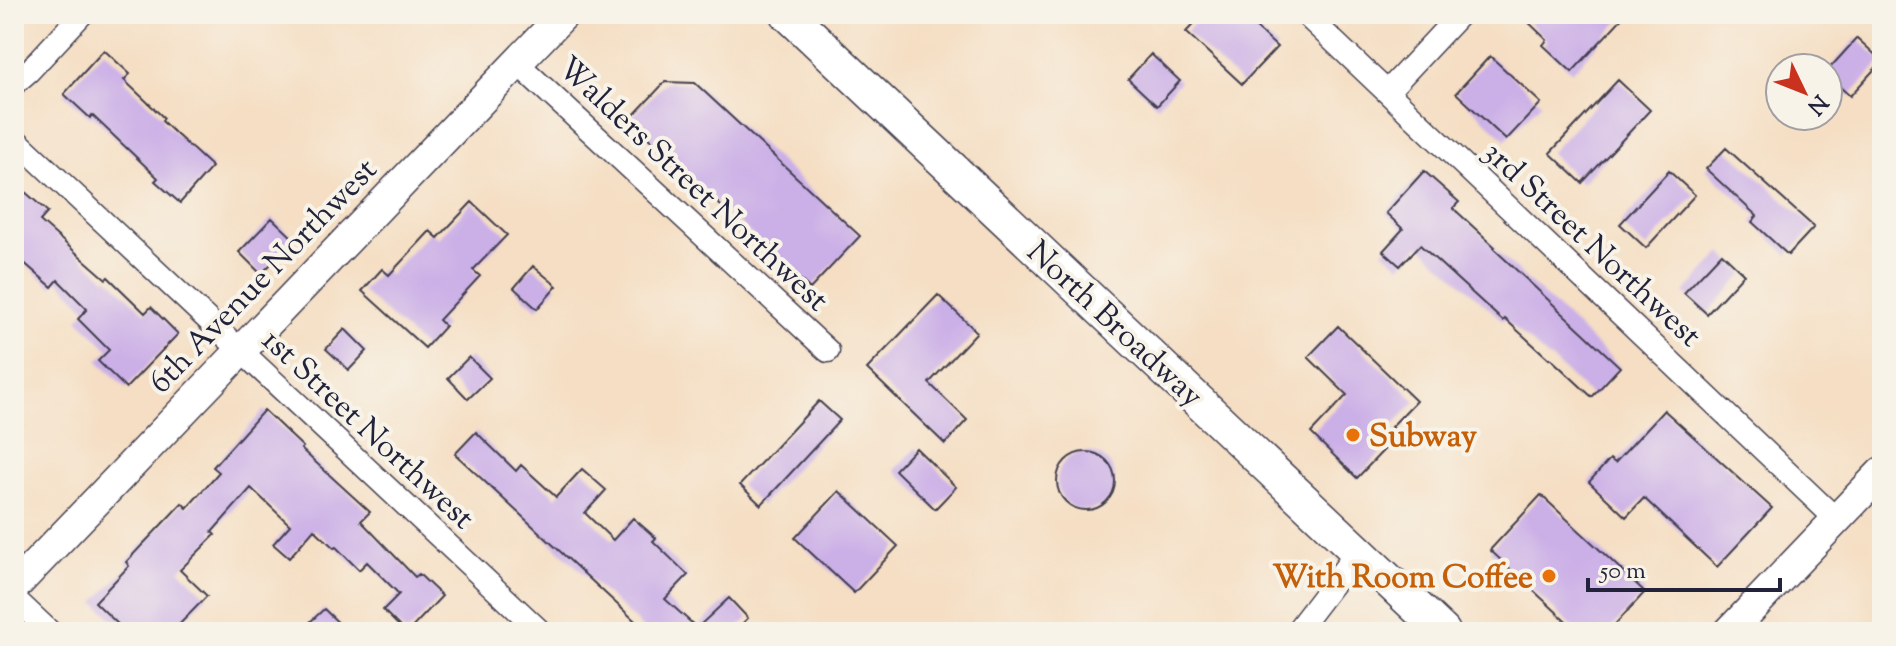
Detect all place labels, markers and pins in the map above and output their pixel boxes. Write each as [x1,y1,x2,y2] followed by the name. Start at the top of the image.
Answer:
[1369,415,1477,461] place label: Subway
[1344,426,1362,444] marker: Subway
[1273,556,1533,602] place label: With Room Coffee
[1540,567,1558,585] marker: With Room Coffee

